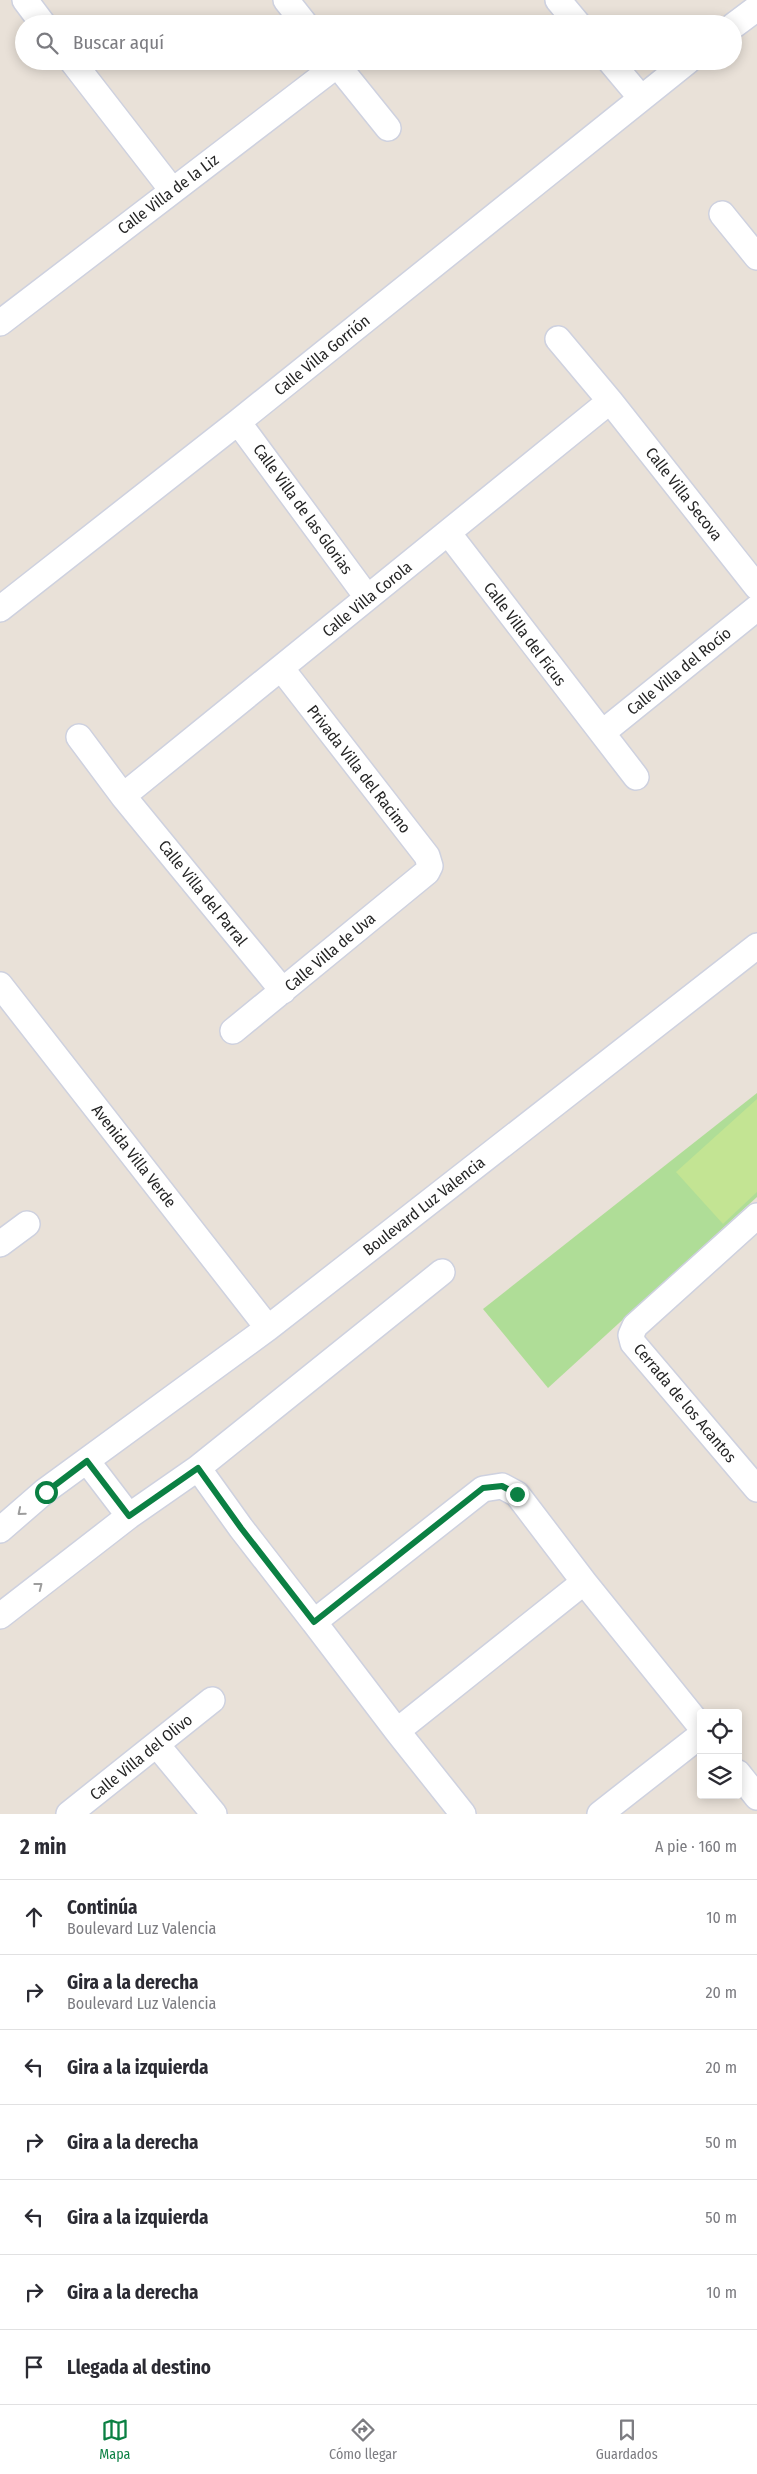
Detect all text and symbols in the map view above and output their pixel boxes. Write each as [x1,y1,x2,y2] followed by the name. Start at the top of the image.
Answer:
[15,15,742,70] search box
[33,29,61,57] icon: search
[73,31,164,54] text: Buscar aquí
[114,150,222,238] street label: Calle Villa de la Liz
[270,311,374,399] street label: Calle Villa Gorrión
[249,440,357,578] street label: Calle Villa de las Glorias
[642,444,726,545] street label: Calle Villa Secova
[318,557,416,641] street label: Calle Villa Corola
[480,578,570,690] street label: Calle Villa del Ficus
[623,623,735,719] street label: Calle Villa del Rocío
[303,701,415,837] street label: Privada Villa del Racimo
[155,836,251,950] street label: Calle Villa del Parral
[281,909,379,995] street label: Calle Villa de Uva
[88,1101,180,1211] street label: Avenida Villa Verde
[359,1152,489,1259] street label: Boulevard Luz Valencia
[630,1340,740,1466] street label: Cerrada de los Acantos
[35,1481,58,1504] route start
[506,1483,529,1506] route end
[17,1507,26,1516] one-way arrow
[33,1582,42,1591] one-way arrow
[697,1709,742,1799] map controls
[697,1709,742,1754] button: locate
[86,1710,196,1804] street label: Calle Villa del Olivo
[697,1754,742,1799] button: layers
[20,1834,67,1860] text: 2 min
[655,1837,737,1856] text: A pie · 160 m
[67,1896,138,1919] text: Continúa
[20,1903,48,1931] icon: ahead
[706,1908,737,1927] text: 10 m
[67,1919,216,1938] text: Boulevard Luz Valencia
[67,1971,199,1994] text: Gira a la derecha
[20,1978,48,2006] icon: right
[706,1983,737,2002] text: 20 m
[67,1994,216,2013] text: Boulevard Luz Valencia
[20,2053,48,2081] icon: left
[67,2056,209,2079] text: Gira a la izquierda
[706,2058,737,2077] text: 20 m
[20,2128,48,2156] icon: right
[67,2131,199,2154] text: Gira a la derecha
[705,2133,737,2152] text: 50 m
[20,2203,48,2231] icon: left
[67,2206,209,2229] text: Gira a la izquierda
[705,2208,737,2227] text: 50 m
[20,2278,48,2306] icon: right
[67,2281,199,2304] text: Gira a la derecha
[706,2283,737,2302] text: 10 m
[20,2353,48,2381] icon: arrive
[67,2356,211,2379] text: Llegada al destino
[99,2416,130,2463] tab: Mapa
[329,2416,397,2463] tab: Cómo llegar
[596,2416,658,2463] tab: Guardados

